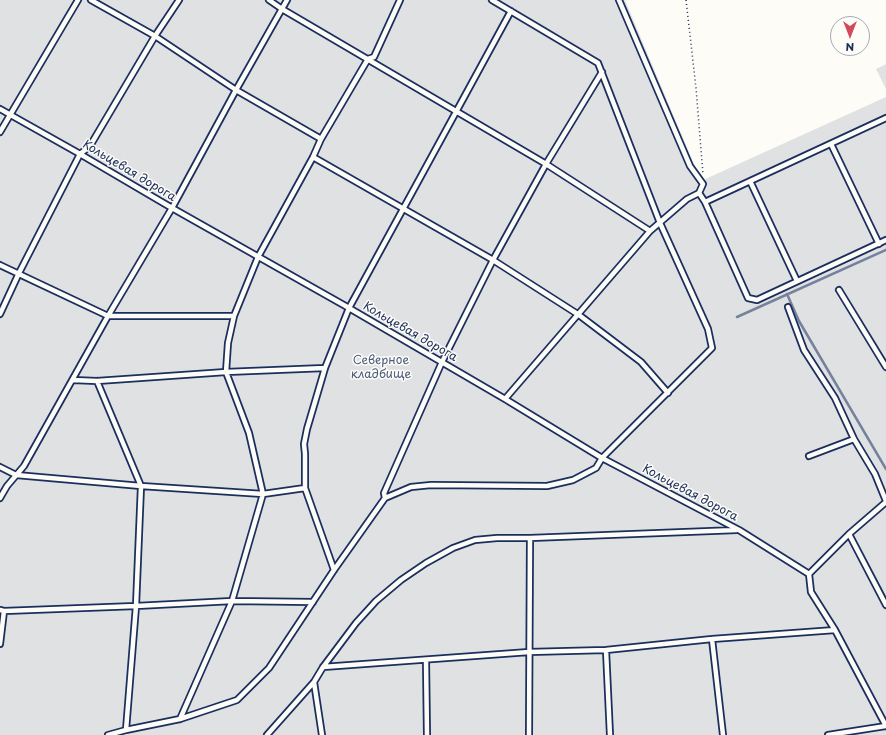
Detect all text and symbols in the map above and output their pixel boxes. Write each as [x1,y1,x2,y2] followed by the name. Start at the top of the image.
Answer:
[830,16,870,56] north arrow
[846,39,854,56] text: N
[80,137,178,205] street label: Кольцевая дорога
[360,299,460,365] street label: Кольцевая дорога
[351,354,411,382] park label: Северное кладбище
[640,462,740,524] street label: Кольцевая дорога

